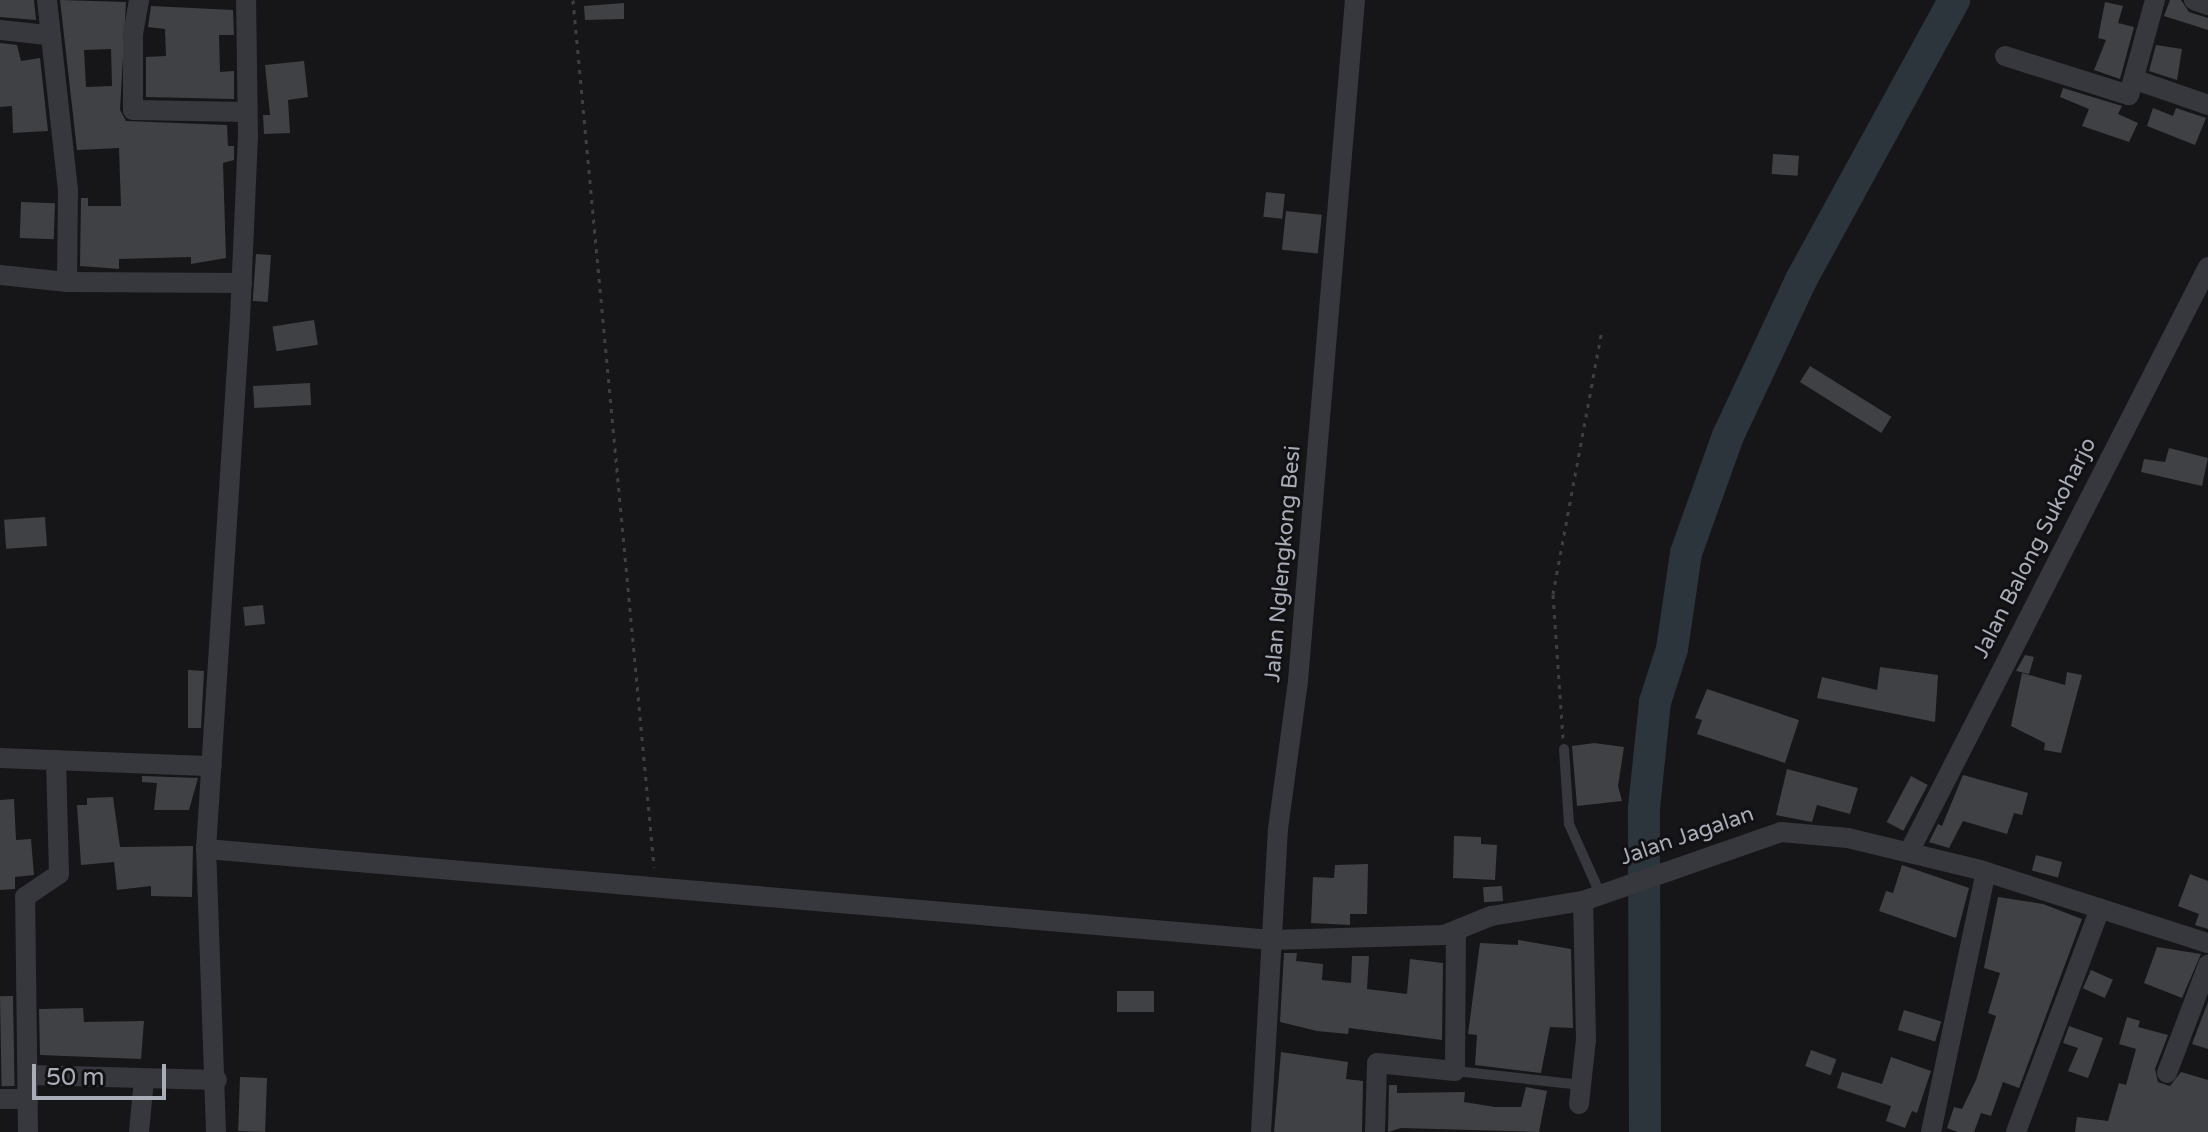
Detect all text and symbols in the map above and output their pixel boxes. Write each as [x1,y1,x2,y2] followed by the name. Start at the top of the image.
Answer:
[1968,433,2102,663] street label: Jalan Balong Sukoharjo
[1259,444,1307,684] street label: Jalan Nglengkong Besi
[1617,801,1757,871] street label: Jalan Jagalan
[36,1048,170,1098] scale bar
[46,1063,104,1092] text: 50 m

